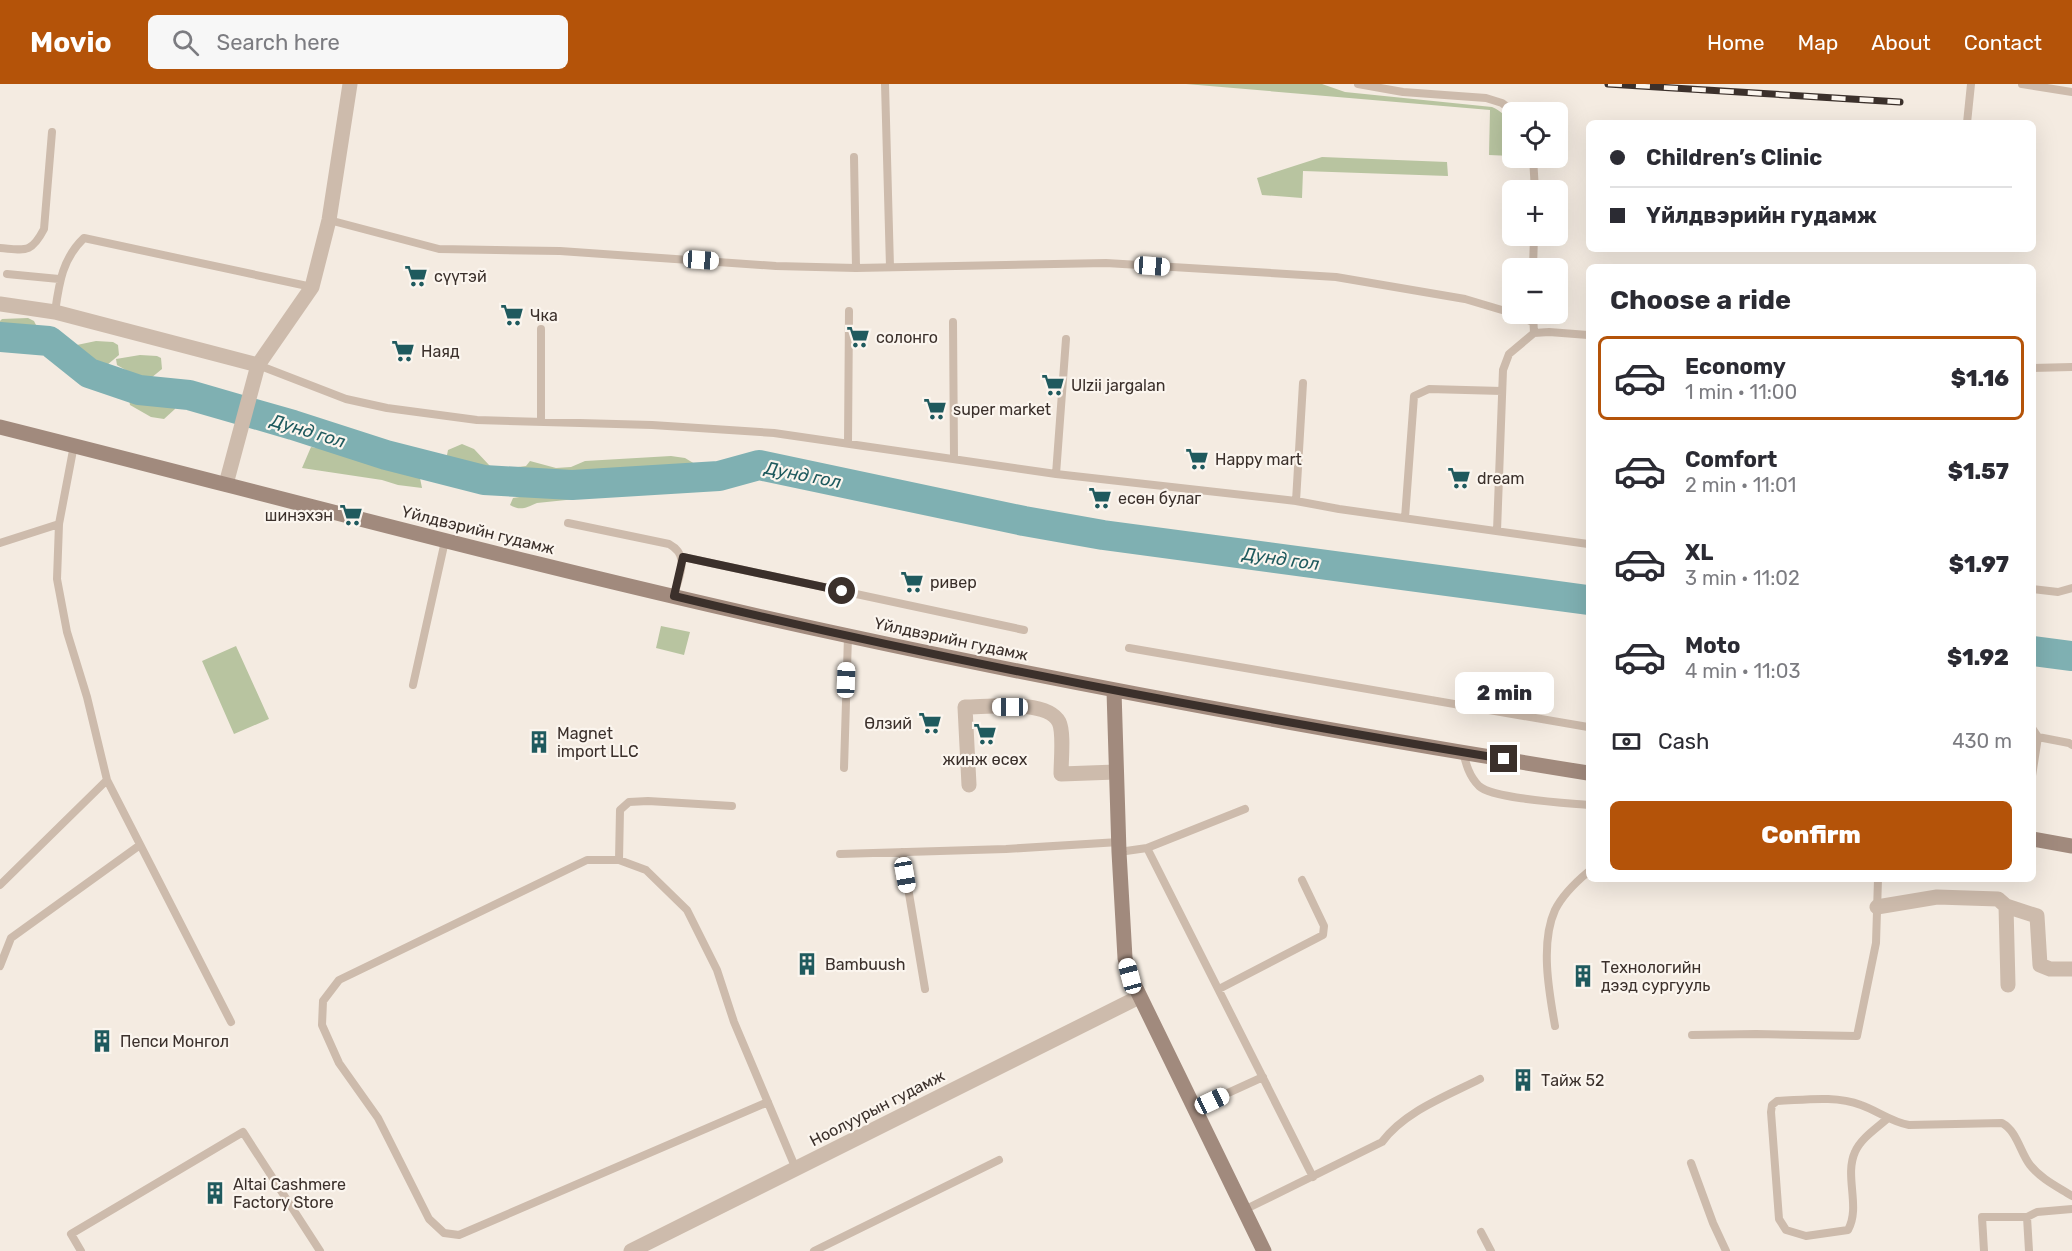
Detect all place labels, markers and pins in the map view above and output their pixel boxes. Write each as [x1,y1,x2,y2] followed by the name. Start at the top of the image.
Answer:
[403,263,429,289] supermarket icon: сүүтэй
[434,267,487,286] place label: сүүтэй
[499,302,525,328] supermarket icon: Чка
[530,306,558,325] place label: Чка
[845,324,871,350] supermarket icon: солонго
[876,328,938,347] place label: солонго
[390,338,416,364] supermarket icon: Наяд
[421,342,460,361] place label: Наяд
[1040,372,1066,398] supermarket icon: Ulzii jargalan
[1071,376,1166,395] place label: Ulzii jargalan
[922,396,948,422] supermarket icon: super market
[953,400,1051,419] place label: super market
[1184,446,1210,472] supermarket icon: Happy mart
[1215,450,1302,469] place label: Happy mart
[1446,465,1472,491] supermarket icon: dream
[1477,469,1524,488] place label: dream
[1087,485,1113,511] supermarket icon: есөн булаг
[1118,489,1201,508] place label: есөн булаг
[338,502,364,528] supermarket icon: шинэхэн
[265,506,333,525] place label: шинэхэн
[899,569,925,595] supermarket icon: ривер
[930,573,977,592] place label: ривер
[917,710,943,736] supermarket icon: Өлзий
[864,714,912,733] place label: Өлзий
[972,721,998,747] supermarket icon: жинж өсөх
[557,724,639,761] place label: Magnet import LLC
[526,729,552,755] building icon: Magnet import LLC
[943,750,1028,769] place label: жинж өсөх
[794,951,820,977] building icon: Bambuush
[825,955,905,974] place label: Bambuush
[1601,958,1710,995] place label: Технологийн дээд сургууль
[1570,963,1596,989] building icon: Технологийн дээд сургууль
[89,1028,115,1054] building icon: Пепси Монгол
[120,1032,229,1051] place label: Пепси Монгол
[1510,1067,1536,1093] building icon: Тайж 52
[1541,1071,1604,1090] place label: Тайж 52
[233,1175,346,1212] place label: Altai Cashmere Factory Store
[202,1180,228,1206] building icon: Altai Cashmere Factory Store

